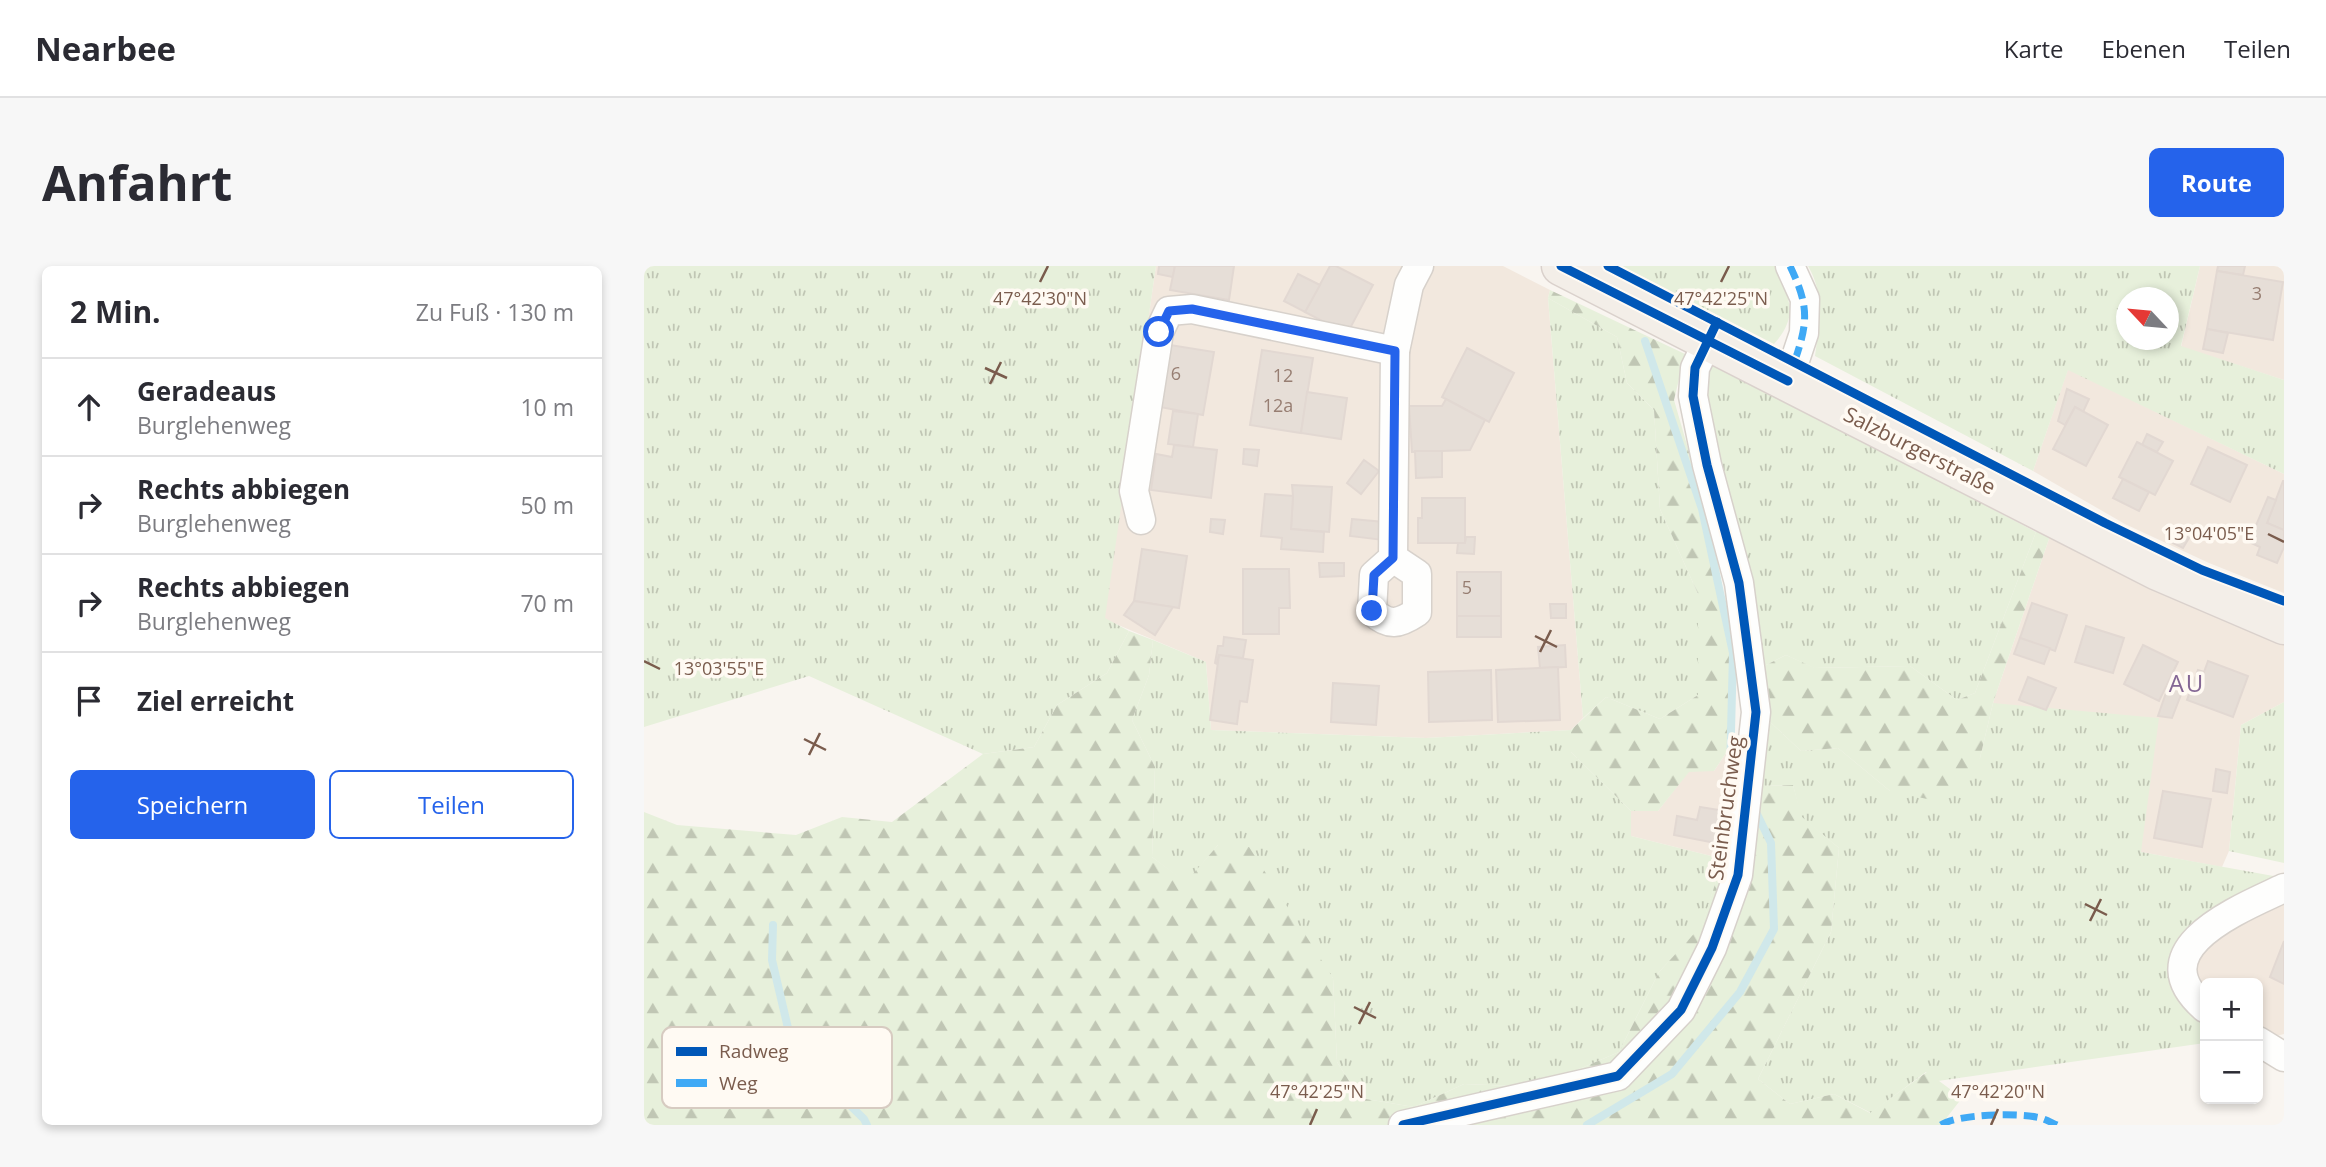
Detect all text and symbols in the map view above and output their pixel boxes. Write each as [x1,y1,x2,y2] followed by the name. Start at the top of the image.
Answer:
[35,26,176,71] text: Nearbee
[2004,32,2064,65] text: Karte
[2102,32,2186,65] text: Ebenen
[2224,32,2291,65] text: Teilen
[2149,148,2284,217] button: Route
[42,149,232,215] text: Anfahrt
[2252,281,2262,305] house number: 3
[993,286,1087,310] text: 47°42'30"N
[1674,286,1768,310] text: 47°42'25"N
[2116,287,2179,350] north arrow
[70,291,161,332] text: 2 Min.
[416,296,574,328] text: Zu Fuß · 130 m
[1143,316,1174,347] route start
[1171,361,1181,385] house number: 6
[1273,363,1293,387] house number: 12
[137,373,276,409] text: Geradeaus
[70,388,108,426] icon: ahead
[520,391,574,423] text: 10 m
[1263,393,1293,417] house number: 12a
[1839,400,2001,500] street label: Salzburgerstraße
[137,409,291,441] text: Burglehenweg
[137,471,350,507] text: Rechts abbiegen
[70,486,108,524] icon: right
[520,489,574,521] text: 50 m
[137,507,291,539] text: Burglehenweg
[2164,521,2254,545] text: 13°04'05"E
[137,569,350,605] text: Rechts abbiegen
[1462,575,1472,599] house number: 5
[70,584,108,622] icon: right
[520,587,574,619] text: 70 m
[1356,595,1387,626] route end
[137,605,291,637] text: Burglehenweg
[674,656,764,680] text: 13°03'55"E
[2169,666,2205,699] district label: AU
[70,682,108,720] icon: arrive
[137,683,294,719] text: Ziel erreicht
[1701,734,1749,882] street label: Steinbruchweg
[70,770,315,839] button: Speichern
[329,770,574,839] button: Teilen
[2200,978,2263,1104] map controls
[2200,978,2263,1041] button: +
[662,1027,892,1108] legend
[719,1038,789,1064] text: Radweg
[2200,1041,2263,1104] button: −
[719,1070,758,1096] text: Weg
[1270,1079,1364,1103] text: 47°42'25"N
[1951,1079,2045,1103] text: 47°42'20"N

